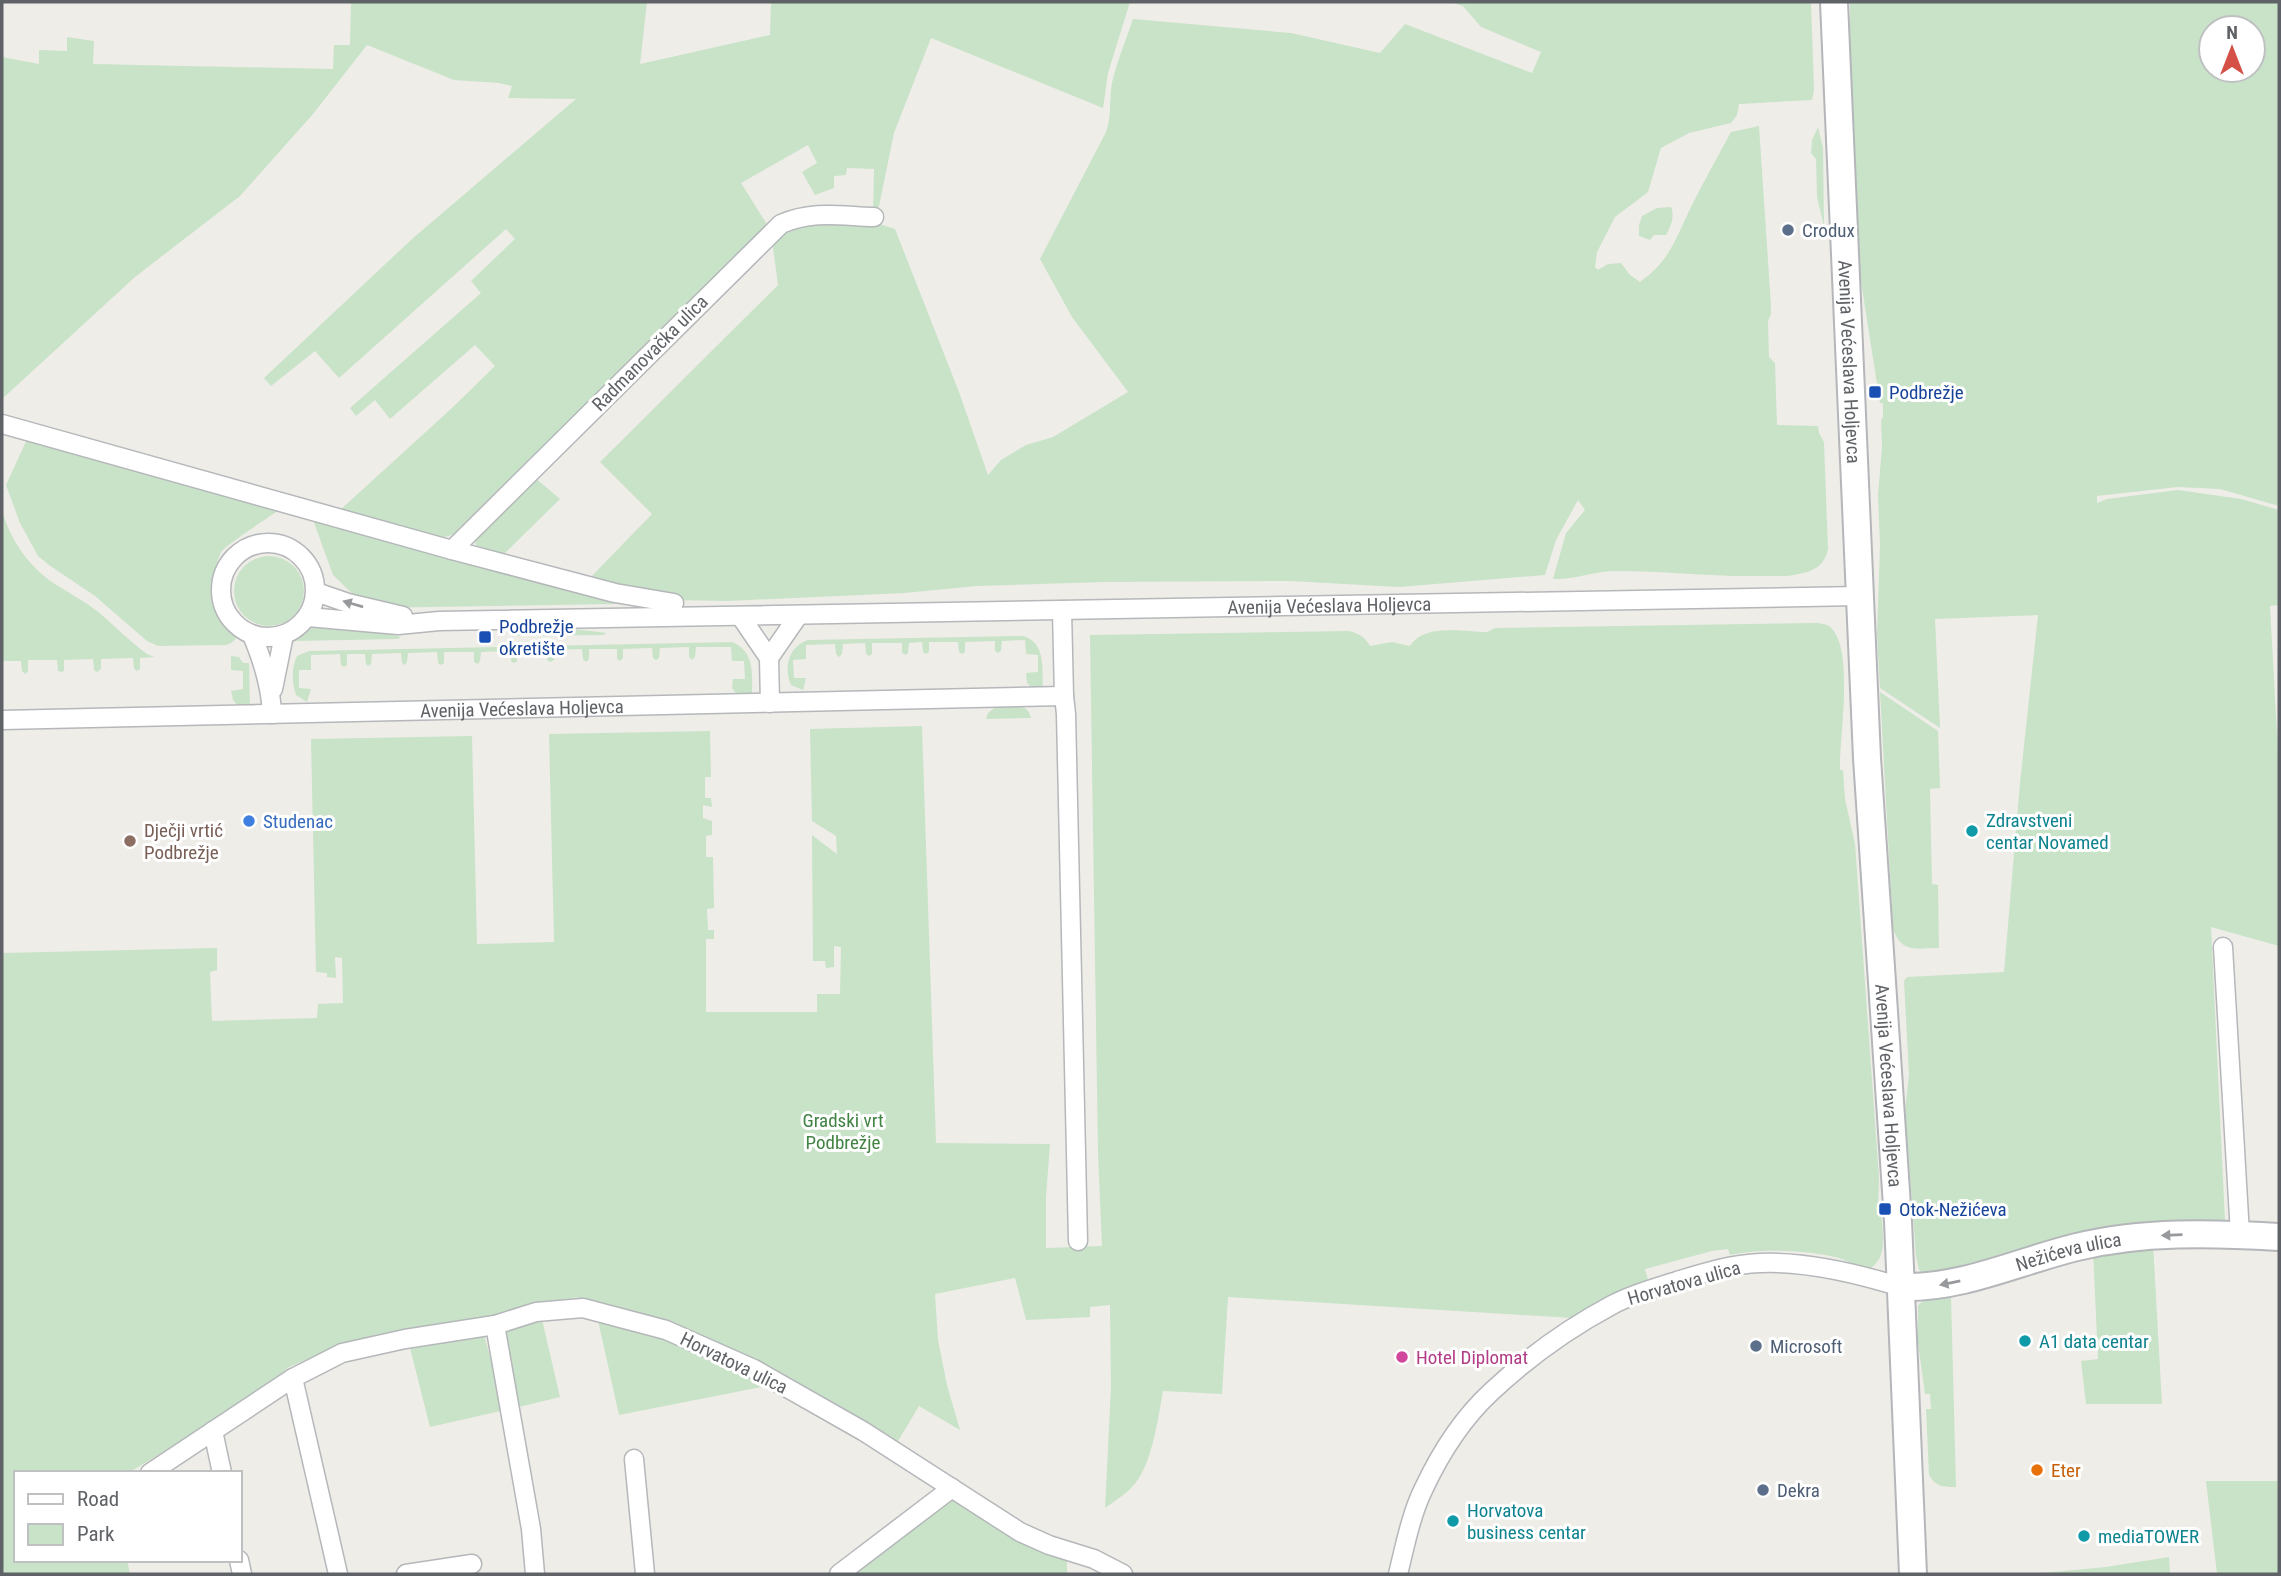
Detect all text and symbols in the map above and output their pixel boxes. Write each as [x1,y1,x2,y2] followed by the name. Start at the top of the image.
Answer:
[2197,14,2267,84] north arrow
[2226,21,2238,44] text: N
[1802,219,1855,242] place label: Crodux
[1780,222,1796,238] marker: Crodux
[1834,259,1866,464] street label: Avenija Većeslava Holjevca
[587,290,713,416] street label: Radmanovačka ulica
[1889,381,1964,404] place label: Podbrežje
[1867,384,1883,400] marker: Podbrežje
[1227,592,1431,619] street label: Avenija Većeslava Holjevca
[342,598,363,608] one-way arrow
[499,615,574,660] place label: Podbrežje okretište
[477,629,493,645] marker: Podbrežje okretište
[420,694,624,722] street label: Avenija Većeslava Holjevca
[1986,809,2109,854] place label: Zdravstveni centar Novamed
[263,810,333,833] place label: Studenac
[241,813,257,829] marker: Studenac
[144,819,223,864] place label: Dječji vrtić Podbrežje
[1964,823,1980,839] marker: Zdravstveni centar Novamed
[122,833,138,849] marker: Dječji vrtić Podbrežje
[1871,983,1907,1188] street label: Avenija Većeslava Holjevca
[802,1109,884,1154] park label: Gradski vrt Podbrežje
[1899,1198,2007,1221] place label: Otok-Nežićeva
[1877,1201,1893,1217] marker: Otok-Nežićeva
[2013,1227,2123,1276] street label: Nežićeva ulica
[2160,1230,2182,1241] one-way arrow
[1625,1256,1743,1310] street label: Horvatova ulica
[1939,1278,1961,1289] one-way arrow
[677,1327,791,1399] street label: Horvatova ulica
[2039,1330,2149,1353] place label: A1 data centar
[2017,1333,2033,1349] marker: A1 data centar
[1770,1335,1842,1358] place label: Microsoft
[1748,1338,1764,1354] marker: Microsoft
[1416,1346,1528,1369] place label: Hotel Diplomat
[1394,1349,1410,1365] marker: Hotel Diplomat
[2051,1459,2081,1482] place label: Eter
[2029,1462,2045,1478] marker: Eter
[14,1471,242,1562] legend
[1777,1479,1820,1502] place label: Dekra
[1755,1482,1771,1498] marker: Dekra
[77,1487,119,1511] text: Road
[1467,1499,1586,1544] place label: Horvatova business centar
[1445,1513,1461,1529] marker: Horvatova business centar
[77,1522,115,1546] text: Park
[2098,1525,2199,1548] place label: mediaTOWER
[2076,1528,2092,1544] marker: mediaTOWER

